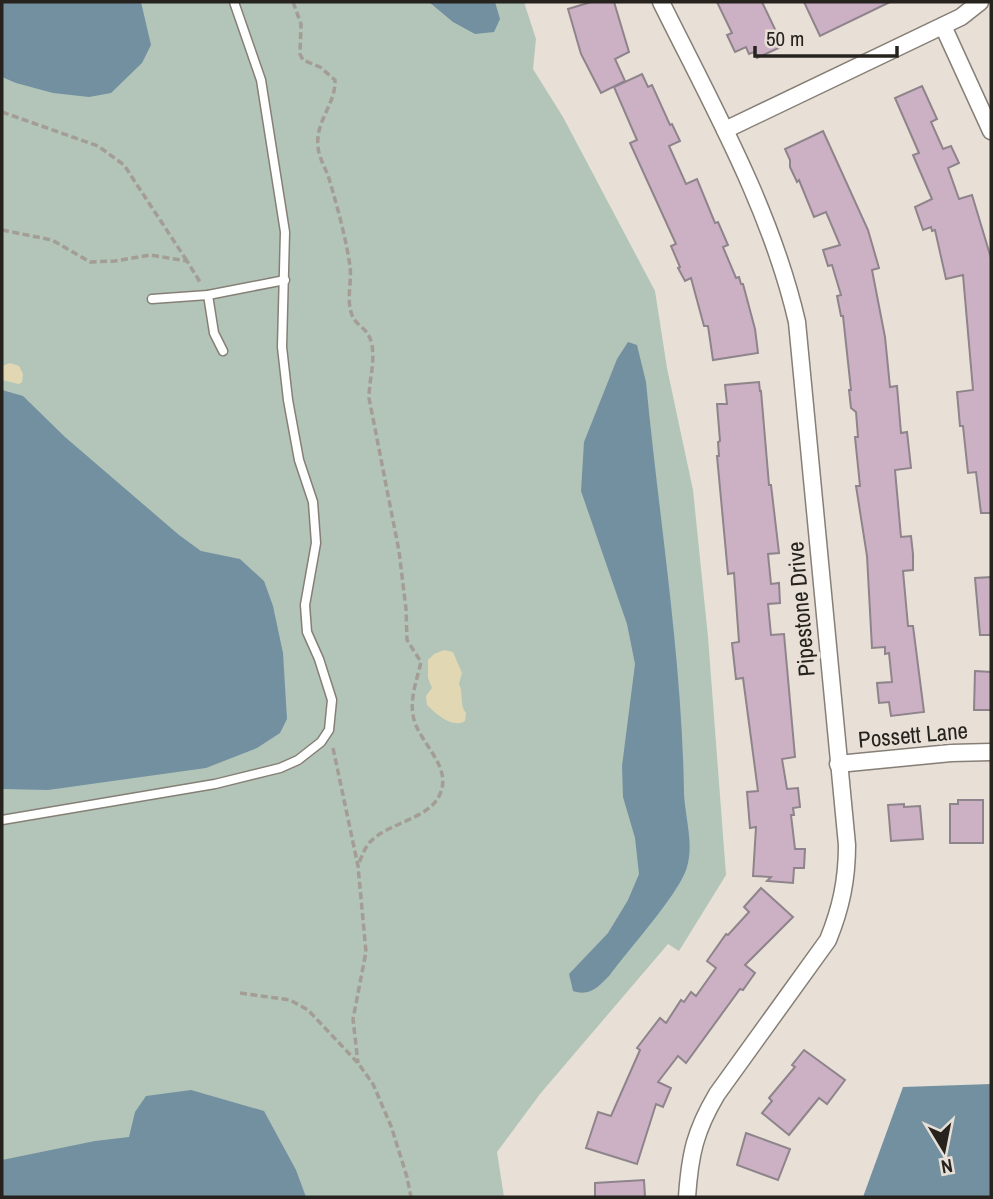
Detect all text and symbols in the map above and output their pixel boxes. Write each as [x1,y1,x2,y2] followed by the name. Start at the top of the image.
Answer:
[755,14,897,58] scale bar
[766,24,804,53] text: 50 m
[779,540,822,678] street label: Pipestone Drive
[857,714,969,755] street label: Possett Lane
[909,1115,979,1185] north arrow
[939,1153,955,1181] text: N

